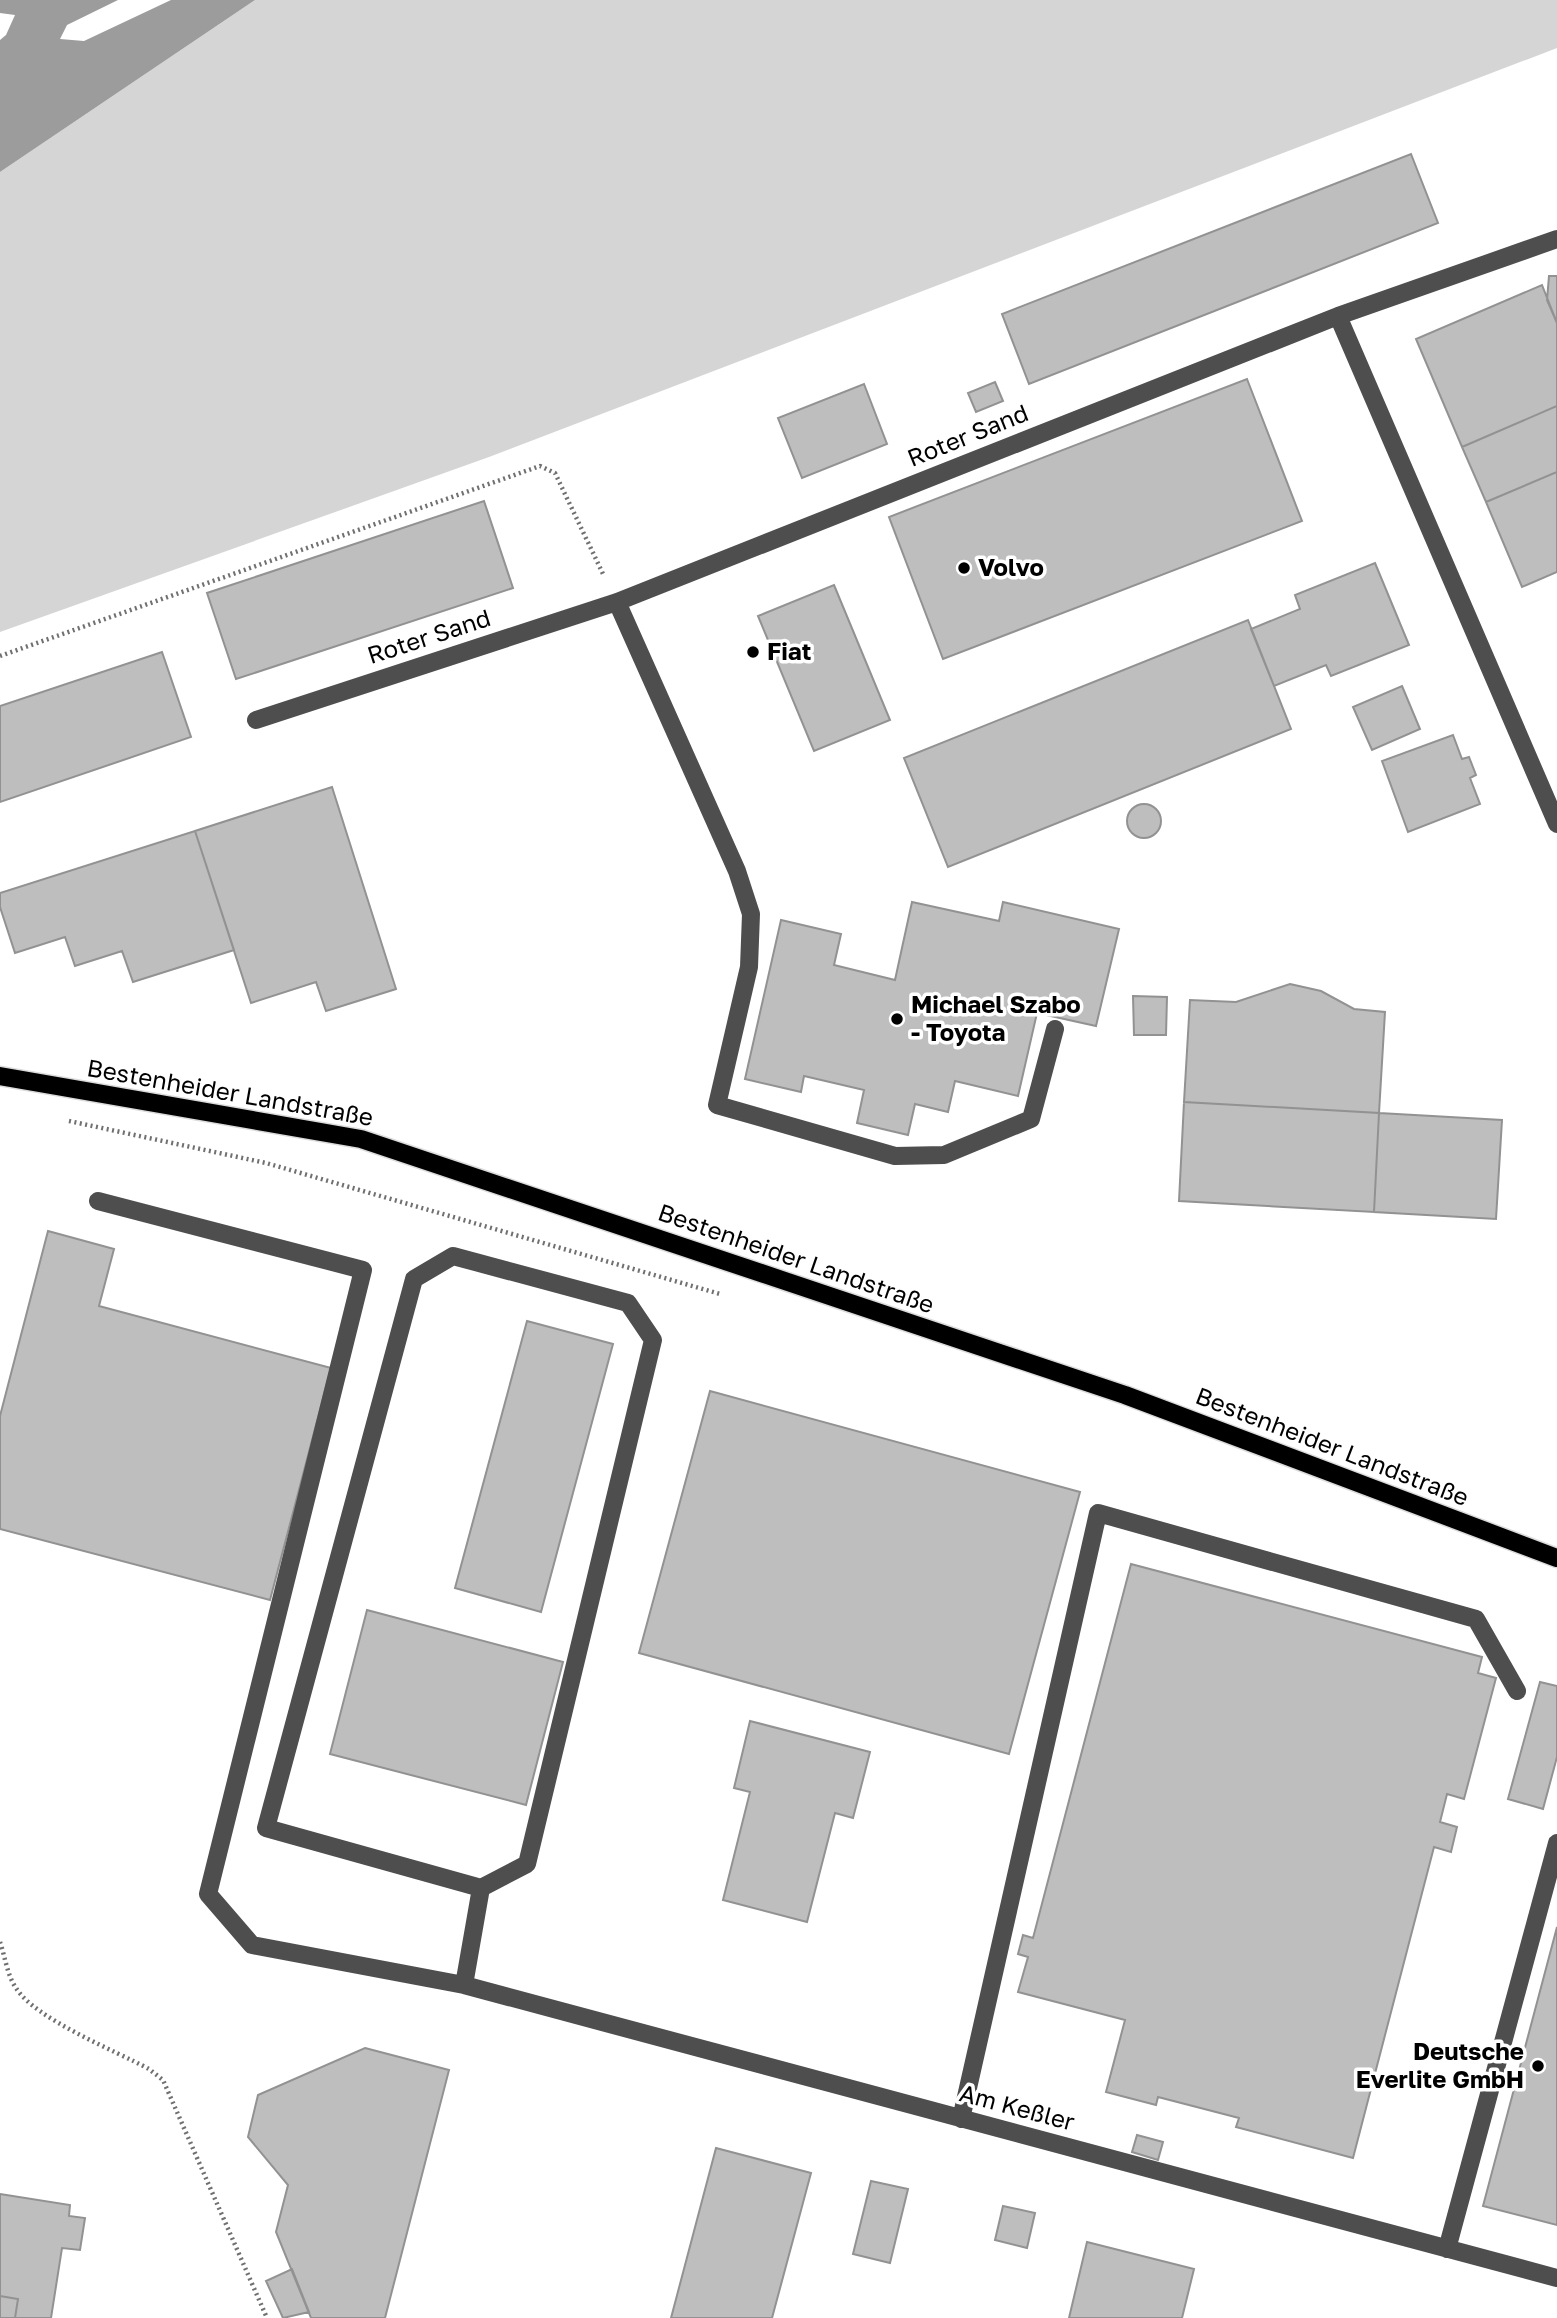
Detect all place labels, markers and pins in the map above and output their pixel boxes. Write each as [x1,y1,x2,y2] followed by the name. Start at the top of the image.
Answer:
[978,552,1044,581] place label: Volvo
[956,560,972,576] marker: Volvo
[767,636,811,665] place label: Fiat
[745,644,761,660] marker: Fiat
[911,989,1081,1046] place label: Michael Szabo - Toyota
[889,1011,905,1027] marker: Michael Szabo - Toyota
[1356,2036,1524,2093] place label: Deutsche Everlite GmbH
[1530,2058,1546,2074] marker: Deutsche Everlite GmbH

